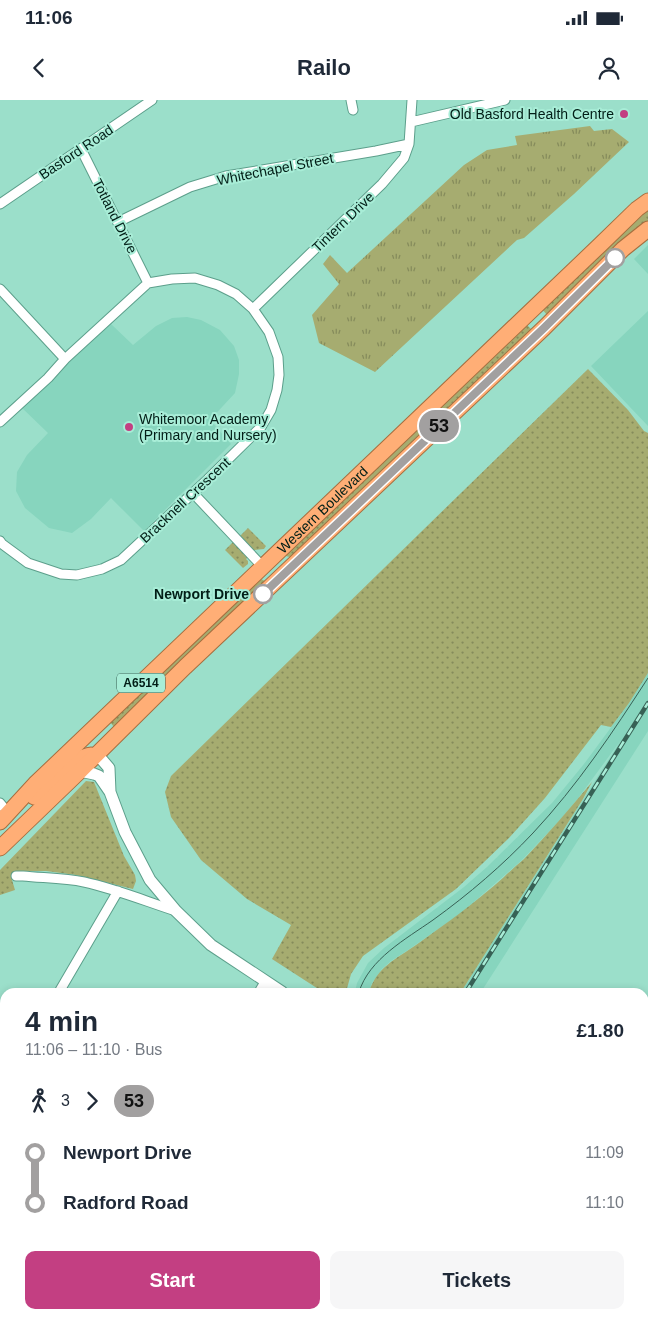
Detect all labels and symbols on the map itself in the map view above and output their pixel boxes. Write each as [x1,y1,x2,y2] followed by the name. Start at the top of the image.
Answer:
[450,106,614,122] place label: Old Basford Health Centre
[618,108,630,120] marker: Old Basford Health Centre
[36,121,116,183] street label: Basford Road
[215,150,335,188] street label: Whitechapel Street
[89,176,141,256] street label: Totland Drive
[309,188,377,255] street label: Tintern Drive
[605,248,625,268] unlabelled marker
[416,410,462,442] line badge: 53
[139,411,277,443] place label: Whitemoor Academy (Primary and Nursery)
[123,421,135,433] marker: Whitemoor Academy (Primary and Nursery)
[137,454,233,546] street label: Bracknell Crescent
[274,463,371,557] street label: Western Boulevard
[253,584,273,604] marker: Newport Drive
[154,586,249,602] place label: Newport Drive
[117,674,165,692] road number: A6514

